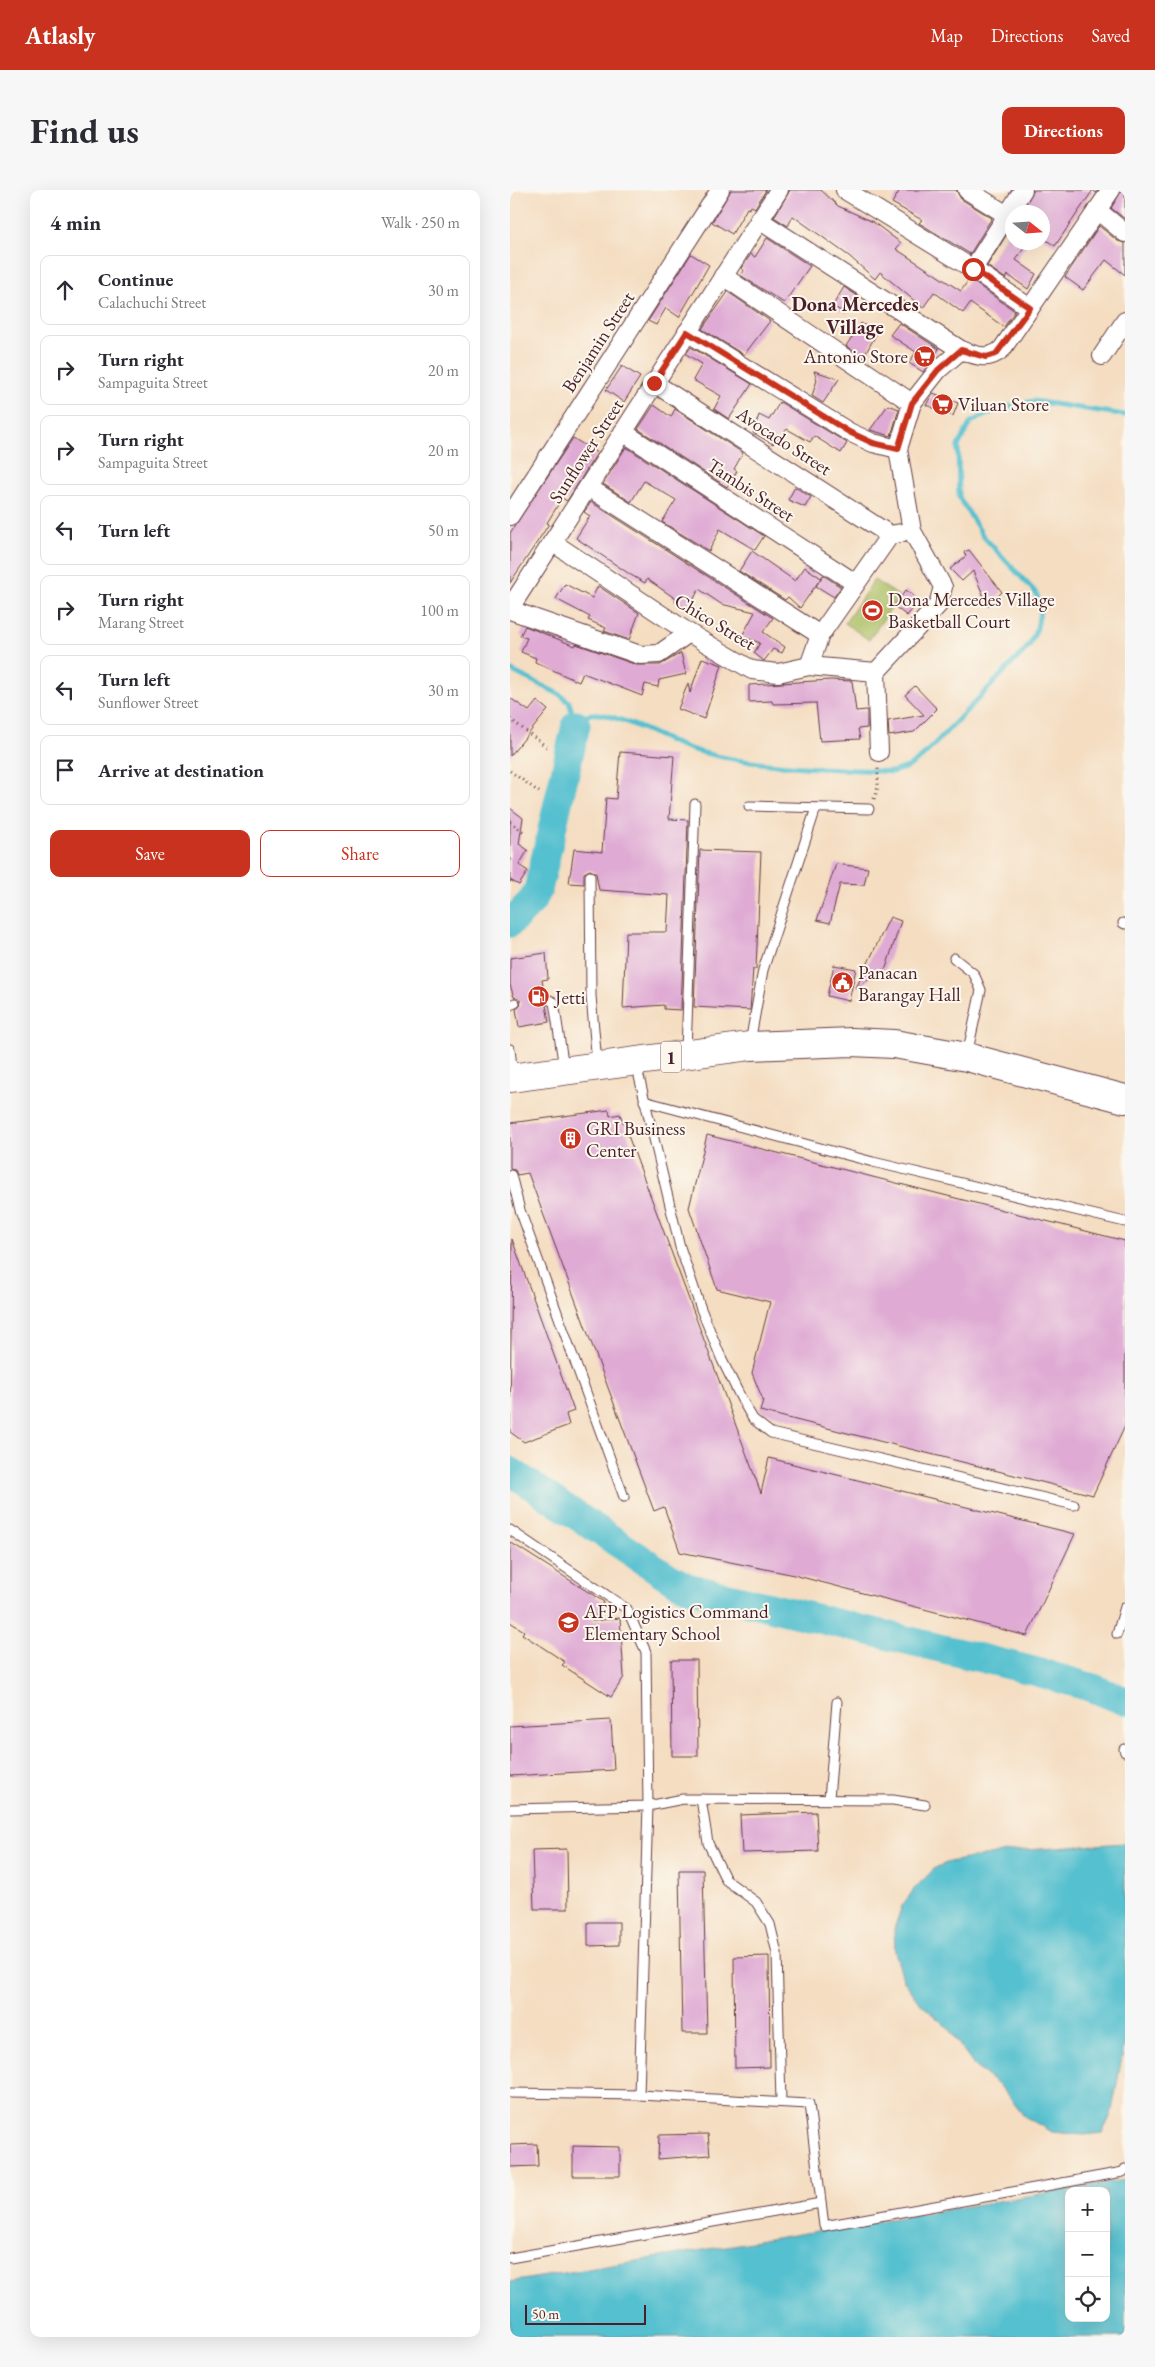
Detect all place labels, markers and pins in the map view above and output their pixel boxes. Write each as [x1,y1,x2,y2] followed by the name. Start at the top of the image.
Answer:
[803,344,908,369] place label: Antonio Store
[912,344,936,368] supermarket icon: Antonio Store
[930,392,954,416] supermarket icon: Viluan Store
[958,392,1049,417] place label: Viluan Store
[888,587,1055,634] place label: Dona Mercedes Village Basketball Court
[860,598,884,622] sports icon: Dona Mercedes Village Basketball Court
[858,960,961,1007] place label: Panacan Barangay Hall
[830,971,854,995] public building icon: Panacan Barangay Hall
[527,985,551,1009] fuel station icon: Jetti
[553,985,586,1010] place label: Jetti
[586,1116,685,1163] place label: GRI Business Center
[558,1127,582,1151] building icon: GRI Business Center
[583,1599,769,1646] place label: AFP Logistics Command Elementary School
[556,1610,580,1634] school or university icon: AFP Logistics Command Elementary School

